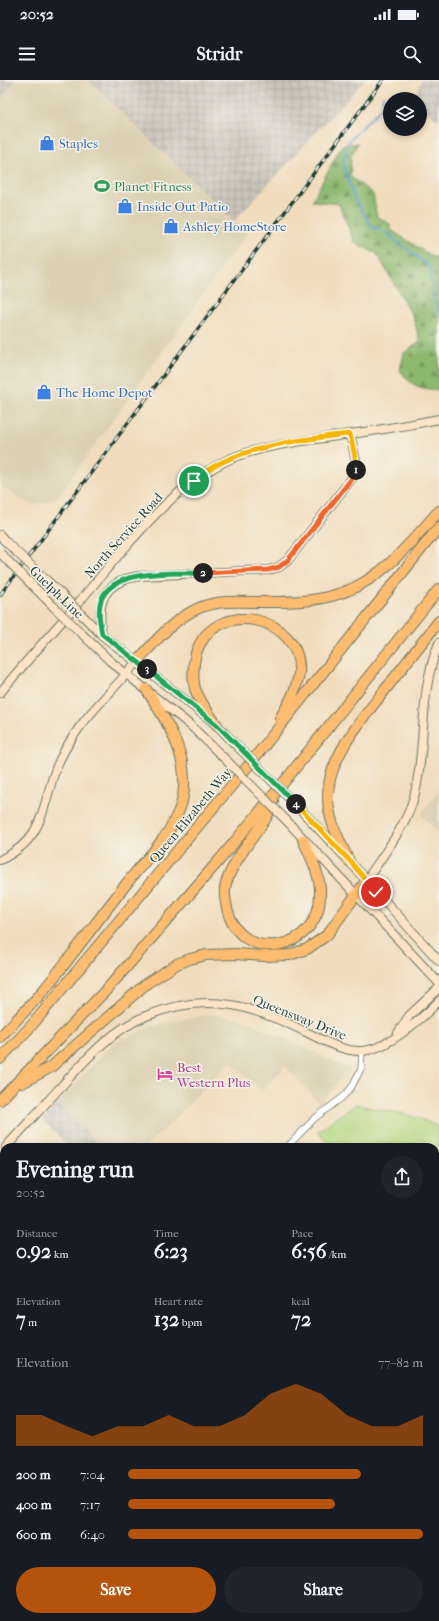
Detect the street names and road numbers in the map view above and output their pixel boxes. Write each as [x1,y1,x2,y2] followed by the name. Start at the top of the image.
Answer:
[81,489,166,581] street label: North Service Road
[27,563,87,622] street label: Guelph Line
[146,764,235,866] street label: Queen Elizabeth Way
[251,992,349,1043] street label: Queensway Drive

